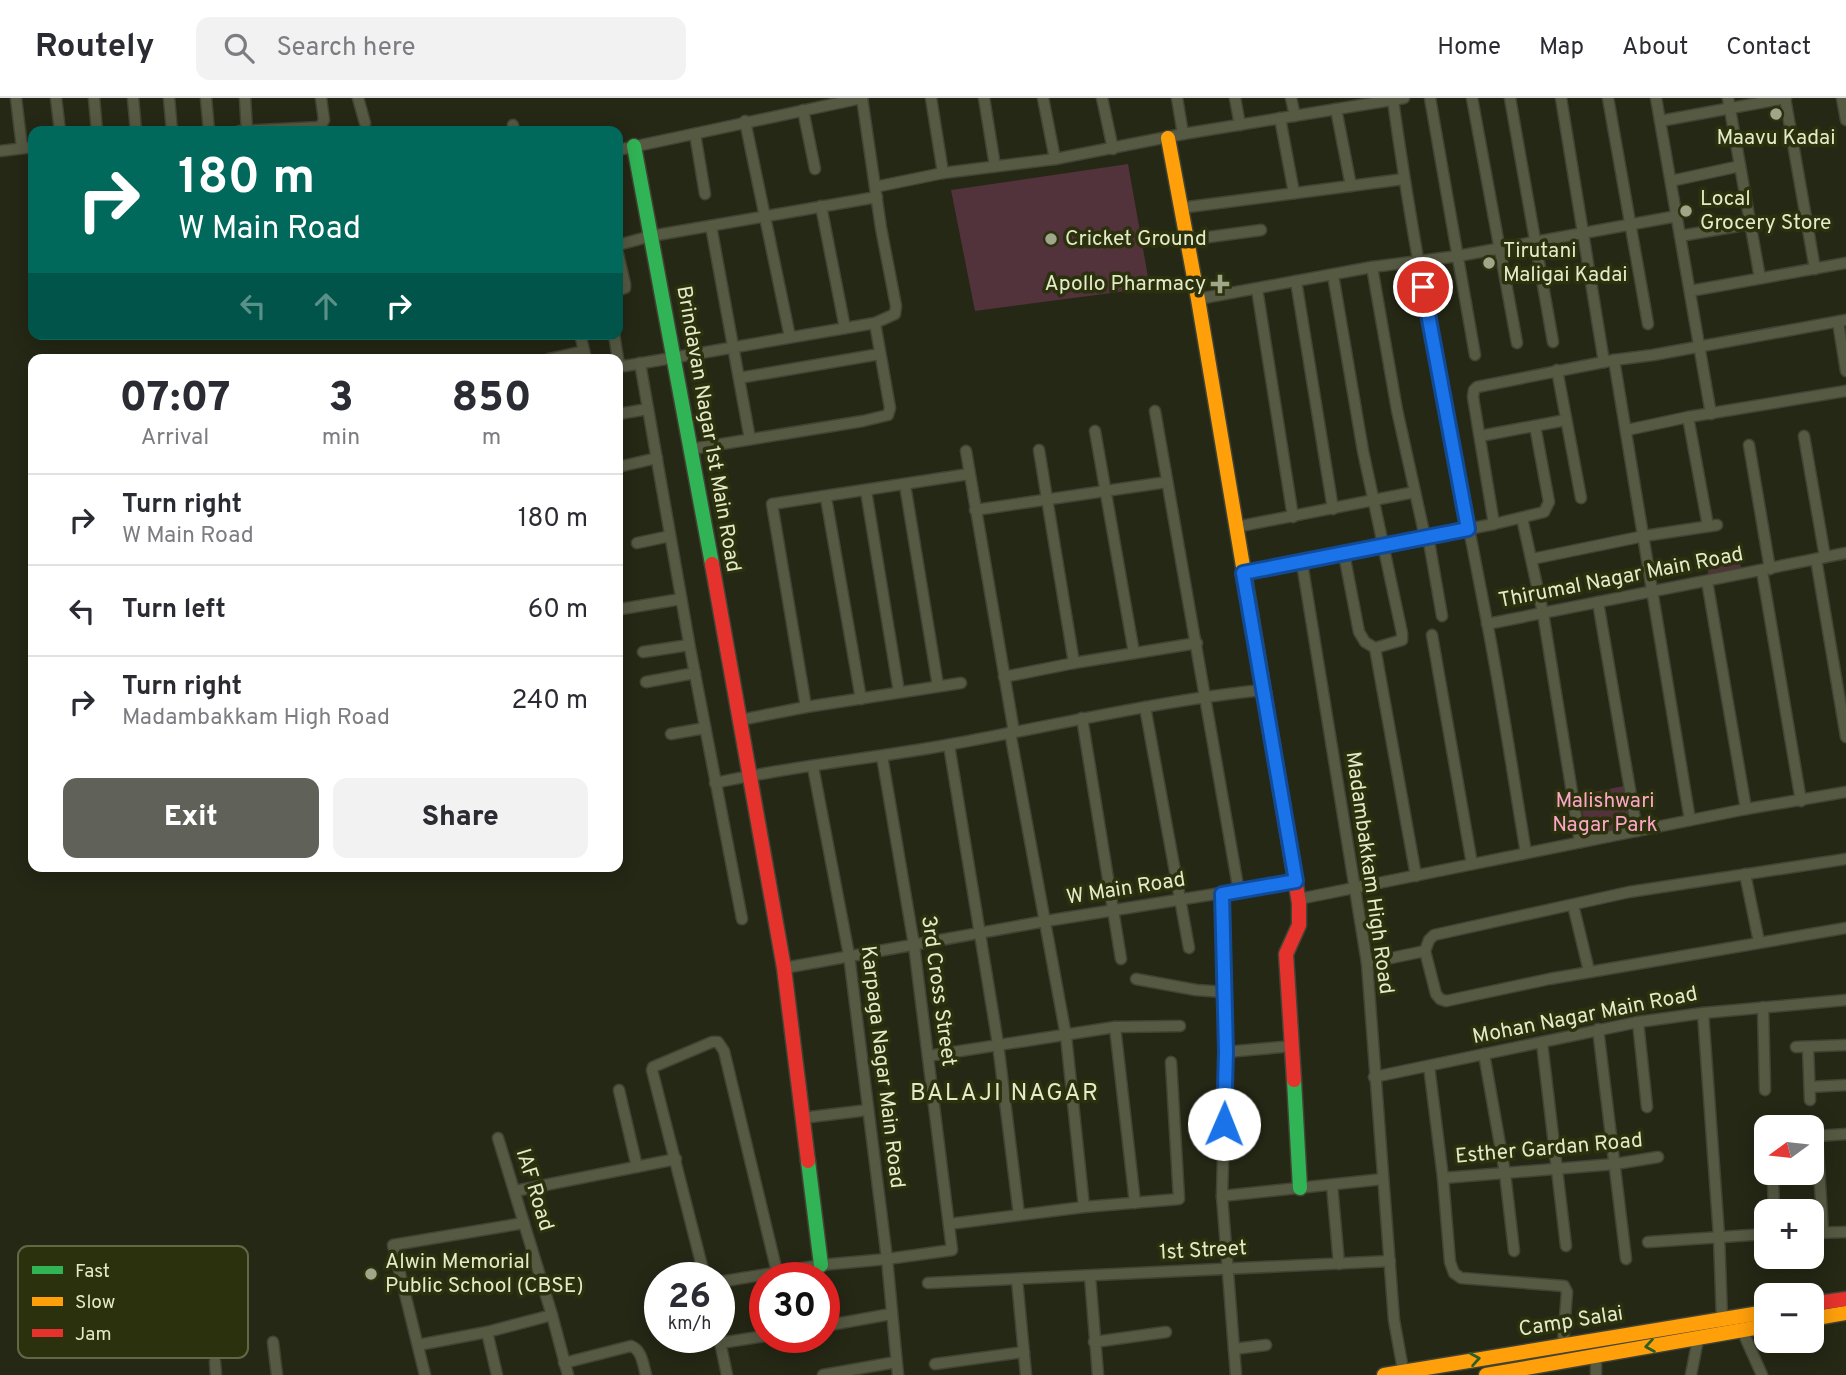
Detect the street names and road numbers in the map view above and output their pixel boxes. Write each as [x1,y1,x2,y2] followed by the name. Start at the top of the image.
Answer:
[669,284,747,574] street label: Brindavan Nagar 1st Main Road
[1496,541,1746,615] street label: Thirumal Nagar Main Road
[1339,750,1399,996] street label: Madambakkam High Road
[1065,866,1187,912] street label: W Main Road
[914,914,962,1068] street label: 3rd Cross Street
[854,944,910,1190] street label: Karpaga Nagar Main Road
[1470,981,1700,1051] street label: Mohan Nagar Main Road
[1454,1127,1644,1171] street label: Esther Gardan Road
[509,1146,559,1234] street label: IAF Road
[1158,1235,1248,1267] street label: 1st Street
[1517,1300,1625,1344] street label: Camp Salai

